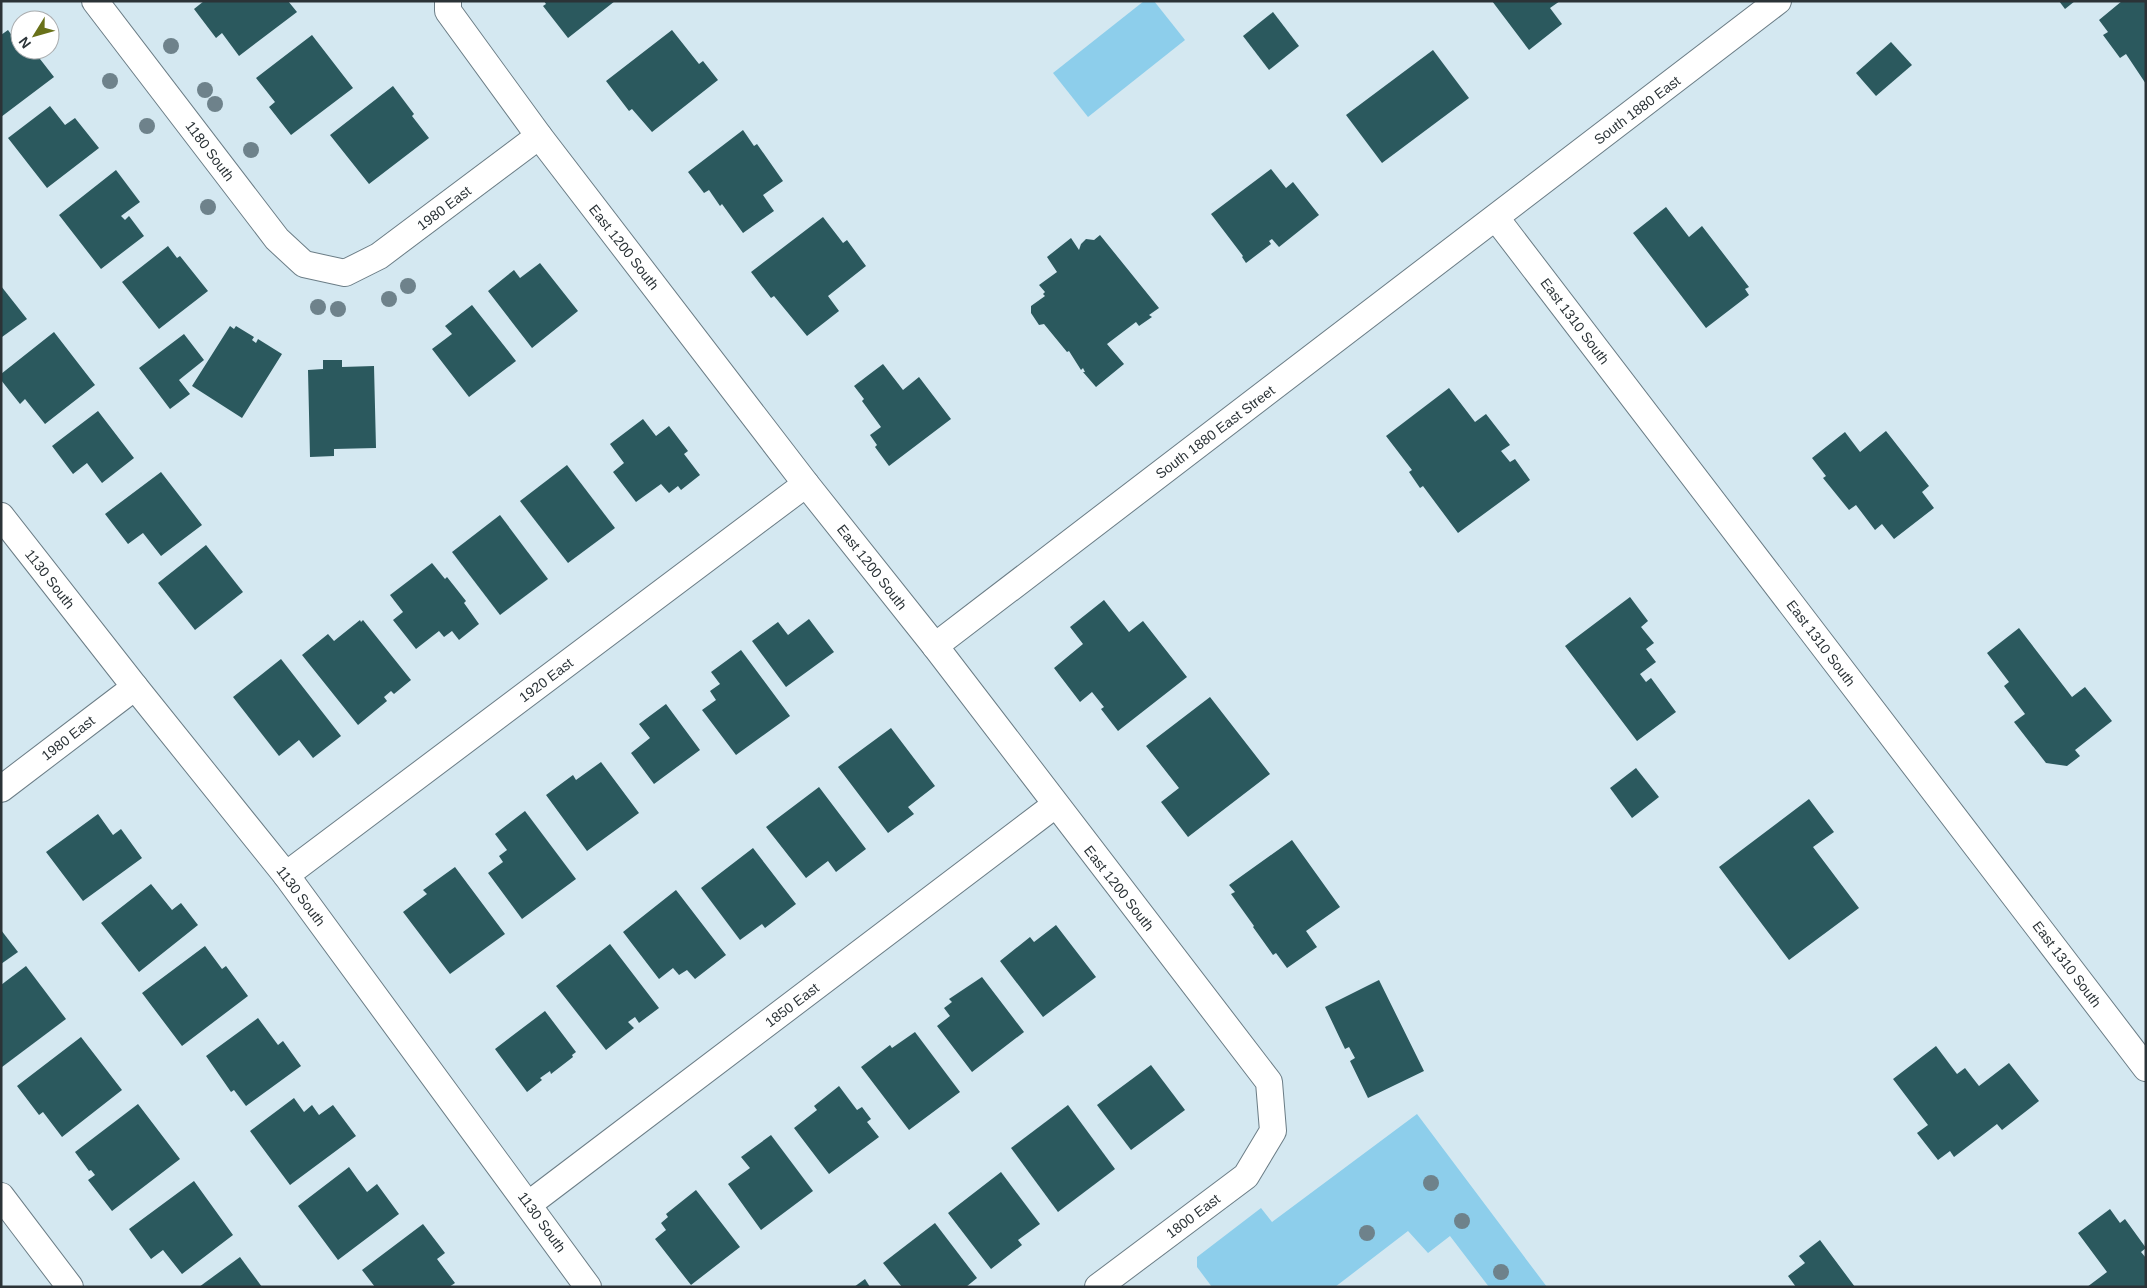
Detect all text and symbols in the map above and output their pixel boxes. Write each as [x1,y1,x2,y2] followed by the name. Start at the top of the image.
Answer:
[10,10,60,60] north arrow
[15,34,34,52] text: N
[1591,72,1683,148] street label: South 1880 East
[182,118,238,184] street label: 1180 South
[414,183,474,233] street label: 1980 East
[586,201,662,293] street label: East 1200 South
[1537,275,1613,367] street label: East 1310 South
[1152,382,1278,482] street label: South 1880 East Street
[834,521,910,613] street label: East 1200 South
[22,546,78,612] street label: 1130 South
[1783,597,1859,689] street label: East 1310 South
[516,655,576,705] street label: 1920 East
[38,712,98,764] street label: 1980 East
[1081,842,1157,934] street label: East 1200 South
[273,863,329,929] street label: 1130 South
[2029,918,2105,1010] street label: East 1310 South
[762,980,822,1030] street label: 1850 East
[515,1189,569,1255] street label: 1130 South
[1163,1191,1223,1241] street label: 1800 East

